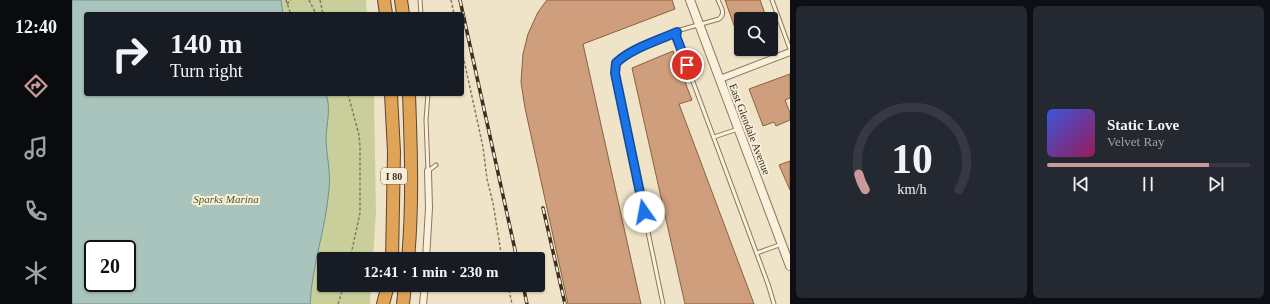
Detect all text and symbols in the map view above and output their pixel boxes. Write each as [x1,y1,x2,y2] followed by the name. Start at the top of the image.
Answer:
[734,12,778,56] map controls
[734,12,778,56] button: search
[15,17,57,37] text: 12:40
[104,28,156,80] icon: right
[170,28,242,59] text: 140 m
[670,48,704,82] pin
[676,54,698,76] icon: arrive
[170,61,243,81] text: Turn right
[22,72,50,100] icon: directions
[727,82,773,176] street label: East Glendale Avenue
[1107,117,1179,133] text: Static Love
[22,134,50,162] icon: music
[1107,134,1164,149] text: Velvet Ray
[891,136,932,182] text: 10
[381,168,407,184] road number: I 80
[1070,173,1092,195] icon: previous
[1137,173,1159,195] icon: pause
[1205,173,1227,195] icon: next
[897,181,926,197] text: km/h
[623,191,665,233] position arrow
[193,193,259,205] park label: Sparks Marina
[22,197,50,225] icon: phone
[84,240,136,292] speed limit sign: 20
[22,259,50,287] icon: climate
[364,264,499,280] text: 12:41 · 1 min · 230 m

